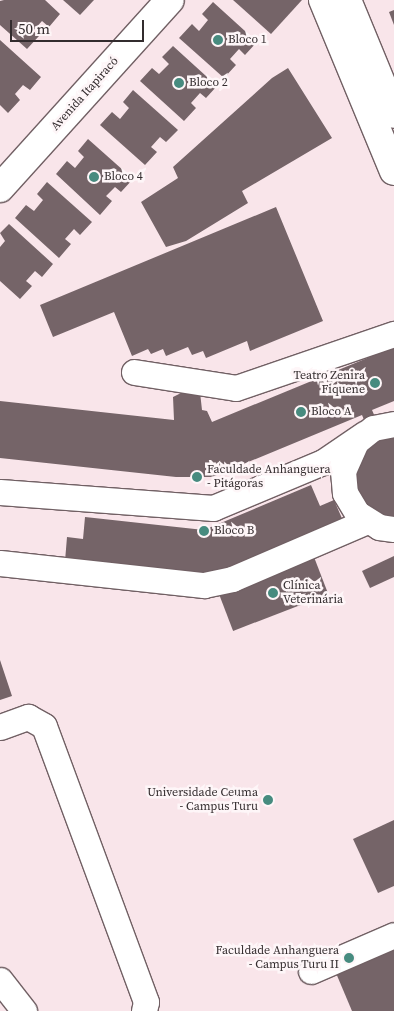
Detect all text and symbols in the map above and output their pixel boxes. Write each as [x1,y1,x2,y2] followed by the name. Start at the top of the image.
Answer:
[12,10,146,42] scale bar
[18,18,50,39] text: 50 m
[228,33,267,47] place label: Bloco 1
[212,34,224,46] marker: Bloco 1
[48,54,122,134] street label: Avenida Itapiracó
[189,76,228,90] place label: Bloco 2
[173,77,185,89] marker: Bloco 2
[104,170,143,184] place label: Bloco 4
[88,171,100,183] marker: Bloco 4
[294,369,365,397] place label: Teatro Zenira Fiquene
[369,377,381,389] marker: Teatro Zenira Fiquene
[311,405,352,419] place label: Bloco A
[295,406,307,418] marker: Bloco A
[207,463,331,491] place label: Faculdade Anhanguera - Pitágoras
[191,471,203,483] marker: Faculdade Anhanguera - Pitágoras
[214,524,254,538] place label: Bloco B
[198,525,210,537] marker: Bloco B
[283,579,343,607] place label: Clínica Veterinária
[267,587,279,599] marker: Clínica Veterinária
[147,786,258,814] place label: Universidade Ceuma - Campus Turu
[262,794,274,806] marker: Universidade Ceuma - Campus Turu
[215,944,339,972] place label: Faculdade Anhanguera - Campus Turu II
[343,952,355,964] marker: Faculdade Anhanguera - Campus Turu II

